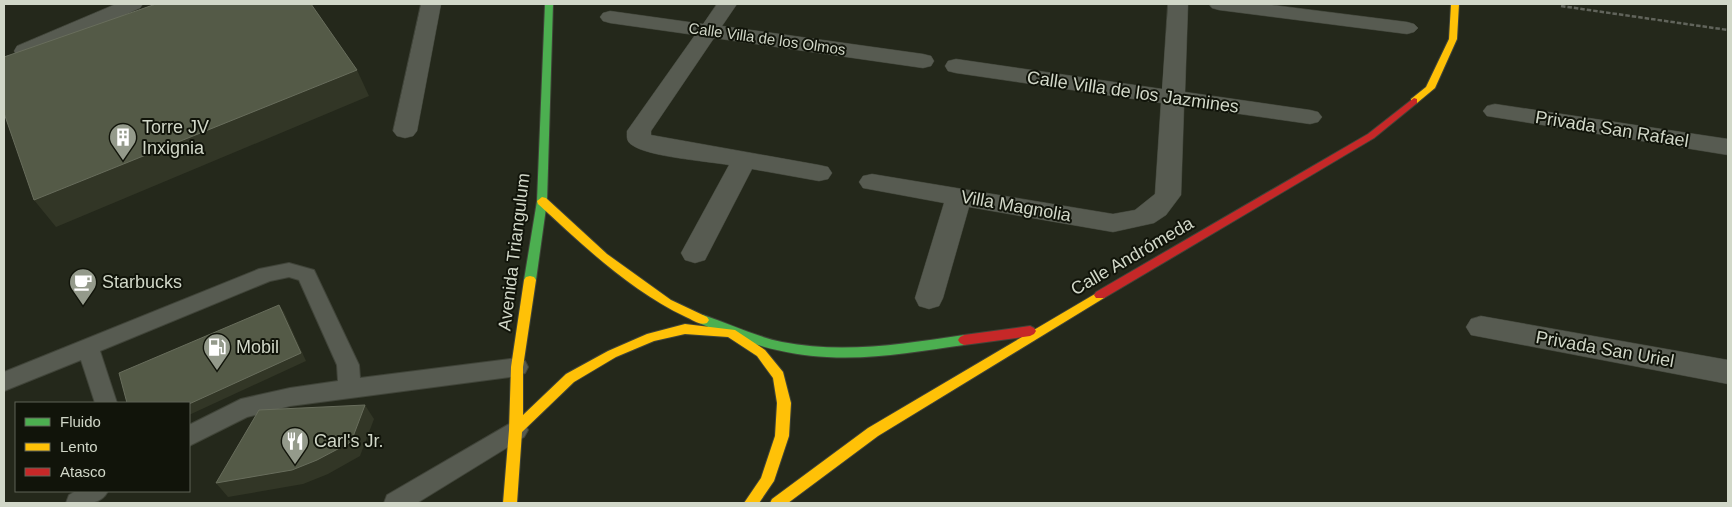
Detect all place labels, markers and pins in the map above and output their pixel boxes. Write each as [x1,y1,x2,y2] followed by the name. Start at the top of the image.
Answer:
[142,117,209,158] place label: Torre JV Inxignia
[108,122,138,161] building icon: Torre JV Inxignia
[68,267,98,306] cafe icon: Starbucks
[102,272,182,292] place label: Starbucks
[202,332,232,371] fuel station icon: Mobil
[236,337,279,357] place label: Mobil
[280,426,310,465] restaurant icon: Carl's Jr.
[314,431,383,451] place label: Carl's Jr.

